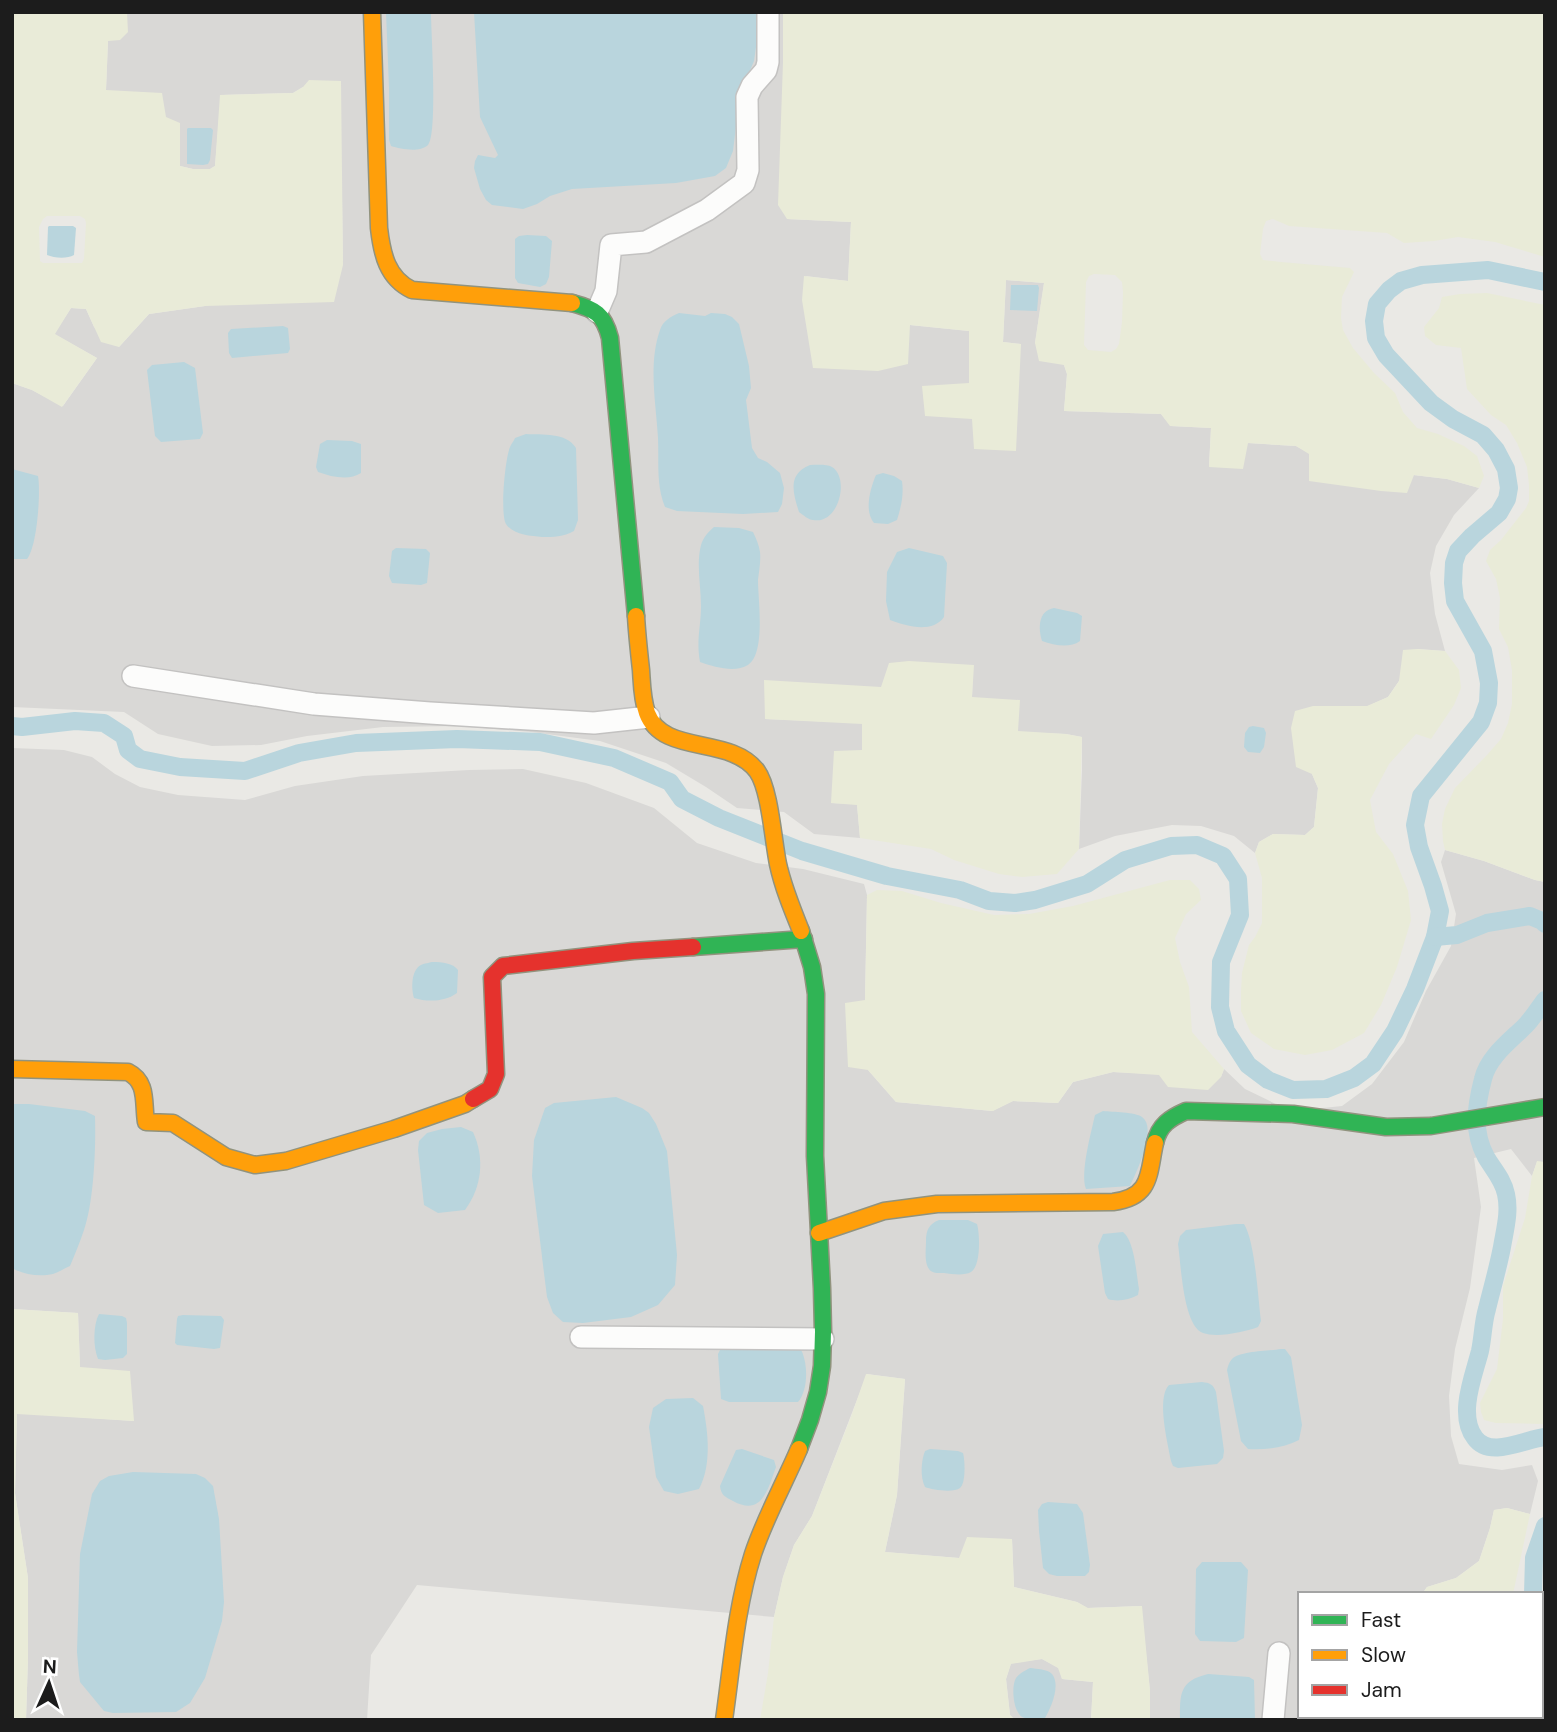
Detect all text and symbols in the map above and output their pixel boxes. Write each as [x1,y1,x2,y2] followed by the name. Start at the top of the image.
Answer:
[1298,1592,1543,1718] legend
[1361,1606,1401,1634] text: Fast
[1361,1641,1406,1669] text: Slow
[14,1648,84,1718] north arrow
[42,1654,57,1679] text: N
[1361,1676,1402,1704] text: Jam

